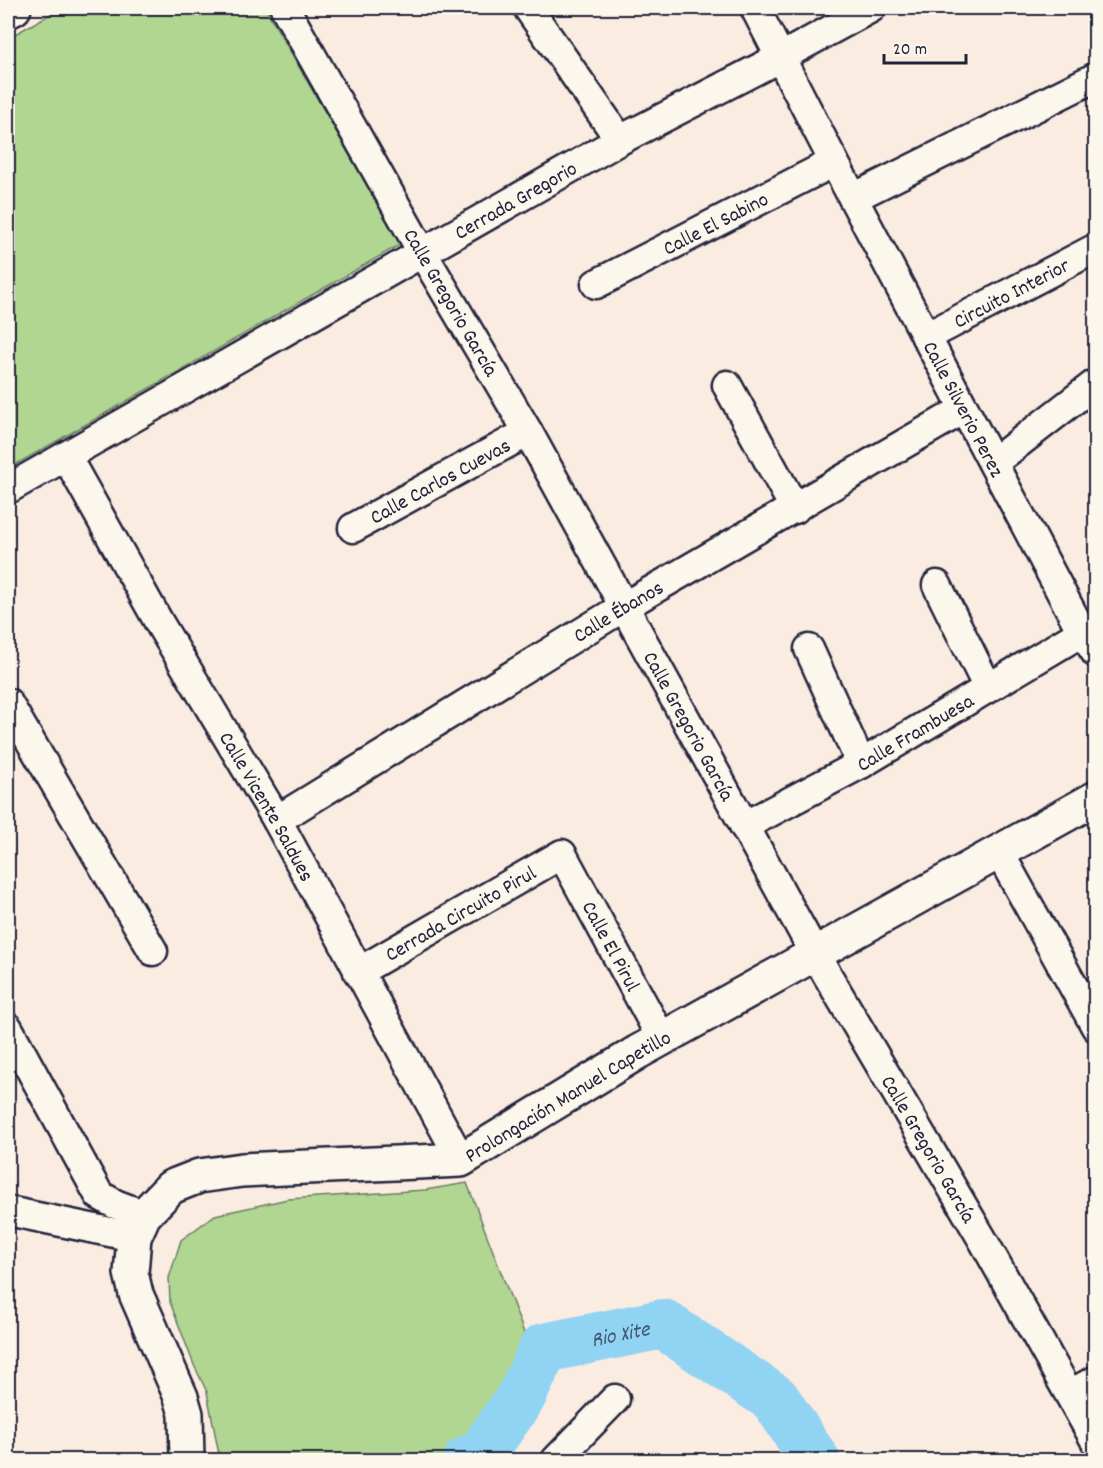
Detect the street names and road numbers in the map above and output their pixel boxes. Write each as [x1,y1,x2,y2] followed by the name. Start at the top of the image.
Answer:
[450,155,584,249] street label: Cerrada Gregorio
[659,186,775,265] street label: Calle El Sabino
[394,224,505,384] street label: Calle Gregorio García
[949,252,1076,338] street label: Circuito Interior
[913,337,1010,483] street label: Calle Silverio Perez
[365,432,517,534] street label: Calle Carlos Cuevas
[569,575,670,652] street label: Calle Ébanos
[634,647,741,809] street label: Calle Gregorio García
[852,687,982,781] street label: Calle Frambuesa
[210,727,320,888] street label: Calle Vicente Saldues
[380,860,543,971] street label: Cerrada Circuito Pirul
[572,897,646,998] street label: Calle El Pirul
[460,1024,677,1172] street label: Prolongación Manuel Capetillo
[871,1071,982,1231] street label: Calle Gregorio García

